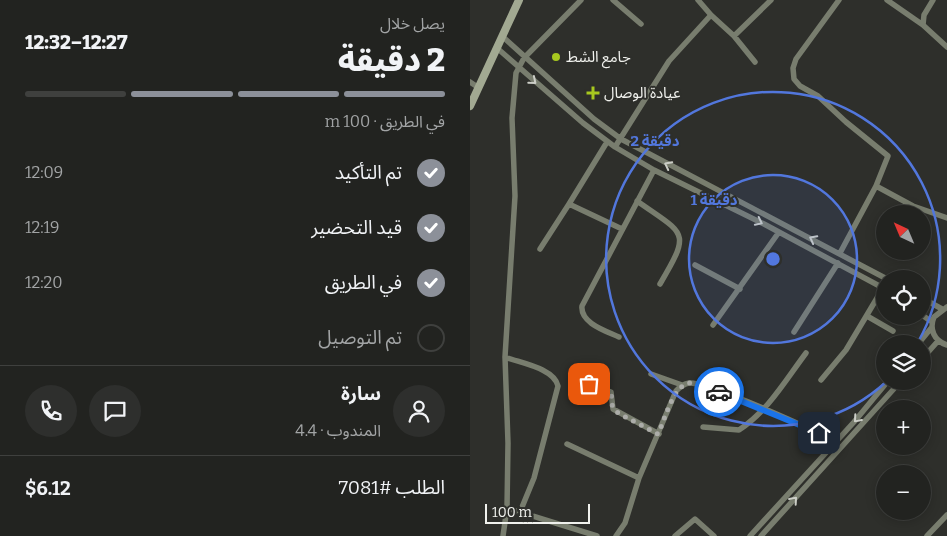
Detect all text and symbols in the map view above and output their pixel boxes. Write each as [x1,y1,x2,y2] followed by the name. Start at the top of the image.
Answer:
[380,14,445,33] text: يصل خلال
[25,31,128,54] text: 12:27–12:32
[338,41,445,79] text: 2 دقيقة
[566,48,631,69] place label: جامع الشط
[550,51,562,63] marker: جامع الشط
[528,75,537,84] one-way arrow
[604,84,681,102] place label: عيادة الوصال
[586,86,600,100] marker: عيادة الوصال
[325,112,445,131] text: في الطريق · 100 m
[631,132,680,150] text: 2 دقيقة
[417,159,445,187] icon: check
[335,161,402,184] text: تم التأكيد
[665,161,674,171] one-way arrow
[25,163,63,182] text: 12:09
[691,191,738,209] text: 1 دقيقة
[876,205,931,260] north arrow
[876,205,931,520] map controls
[417,214,445,242] icon: check
[311,216,402,239] text: قيد التحضير
[754,216,763,226] one-way arrow
[25,218,59,237] text: 12:19
[809,235,818,245] one-way arrow
[764,250,782,268] centre of rings
[417,269,445,297] icon: check
[876,270,931,325] button: locate
[325,271,402,294] text: في الطريق
[25,273,63,292] text: 12:20
[318,326,402,349] text: تم التوصيل
[876,335,931,390] button: layers
[568,363,610,405] pin
[694,367,744,417] courier
[575,370,603,398] icon: bag
[705,378,733,406] icon: car
[341,382,381,405] text: سارة
[25,385,77,437] button: phone
[89,385,141,437] button: chat
[393,385,445,437] button: person
[876,400,931,455] button: +
[798,412,840,454] pin
[853,413,862,422] one-way arrow
[805,419,833,447] icon: home
[295,421,381,440] text: المندوب · 4.4
[876,465,931,520] button: −
[339,476,445,499] text: الطلب #7081
[25,477,71,500] text: $6.12
[788,496,797,505] one-way arrow
[485,501,590,524] scale bar
[492,504,532,521] text: 100 m

